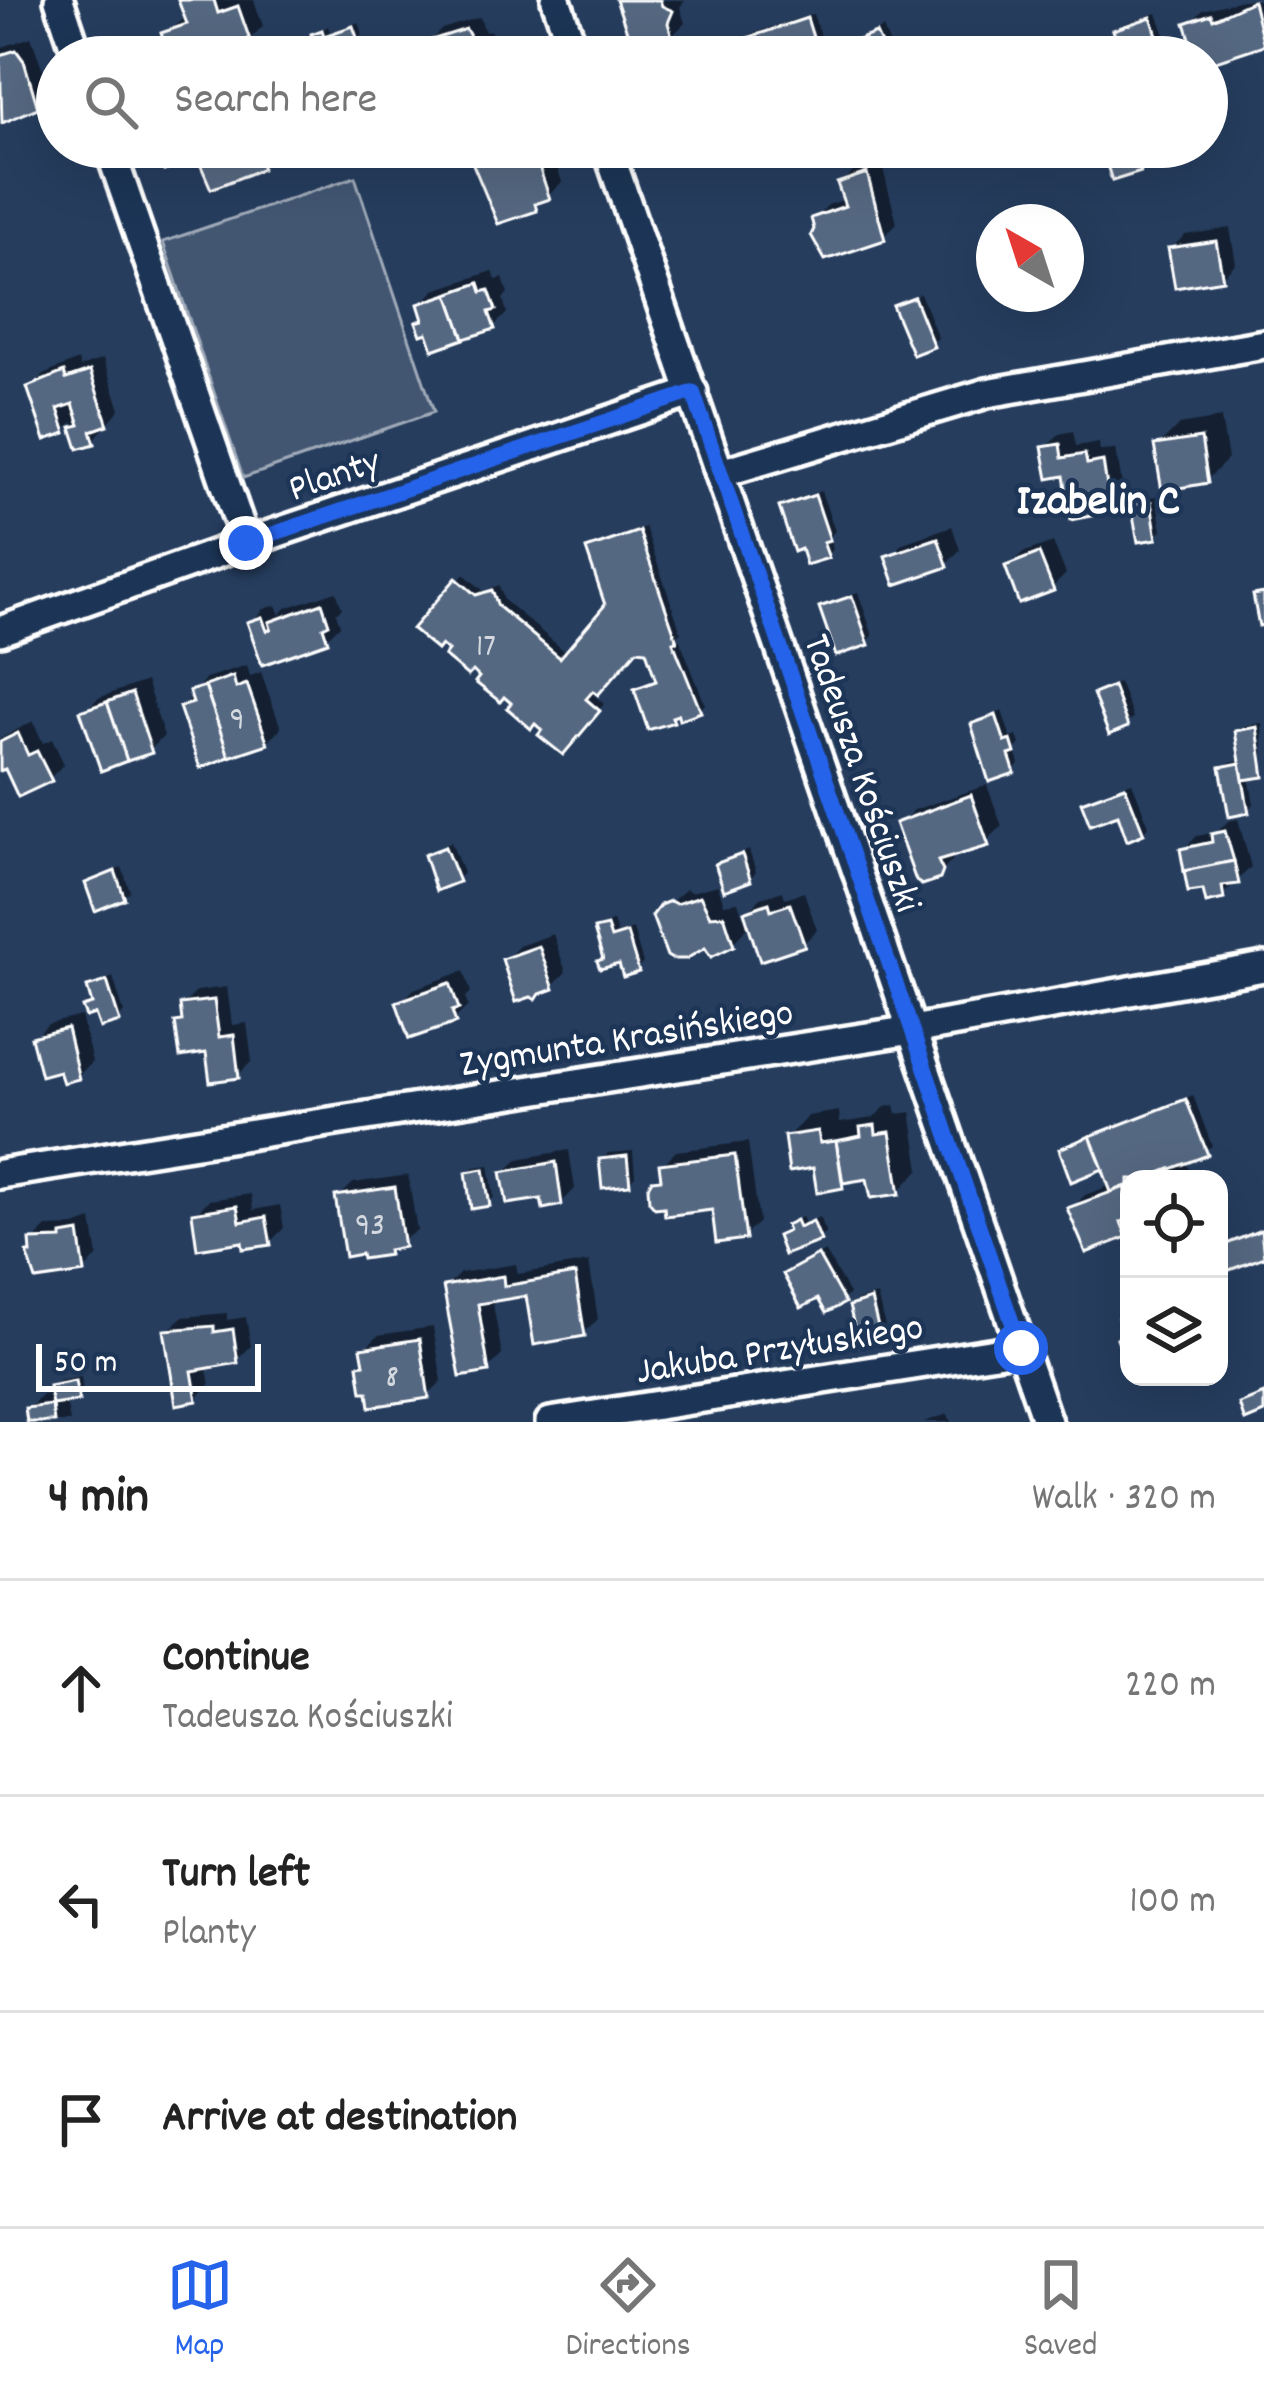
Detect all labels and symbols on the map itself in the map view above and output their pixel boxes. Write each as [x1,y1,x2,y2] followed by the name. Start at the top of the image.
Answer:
[976,204,1084,312] north arrow
[282,437,389,519] street label: Planty
[1016,472,1180,536] district label: Izabelin C
[219,516,273,570] route end
[476,625,496,672] house number: 17
[786,628,932,921] street label: Tadeusza Kościuszki
[229,698,245,745] house number: 9
[456,988,798,1095] street label: Zygmunta Krasińskiego
[355,1204,385,1251] house number: 93
[632,1303,928,1402] street label: Jakuba Przyłuskiego
[994,1321,1048,1375] route start
[36,1338,261,1391] scale bar
[385,1356,399,1403] house number: 8

